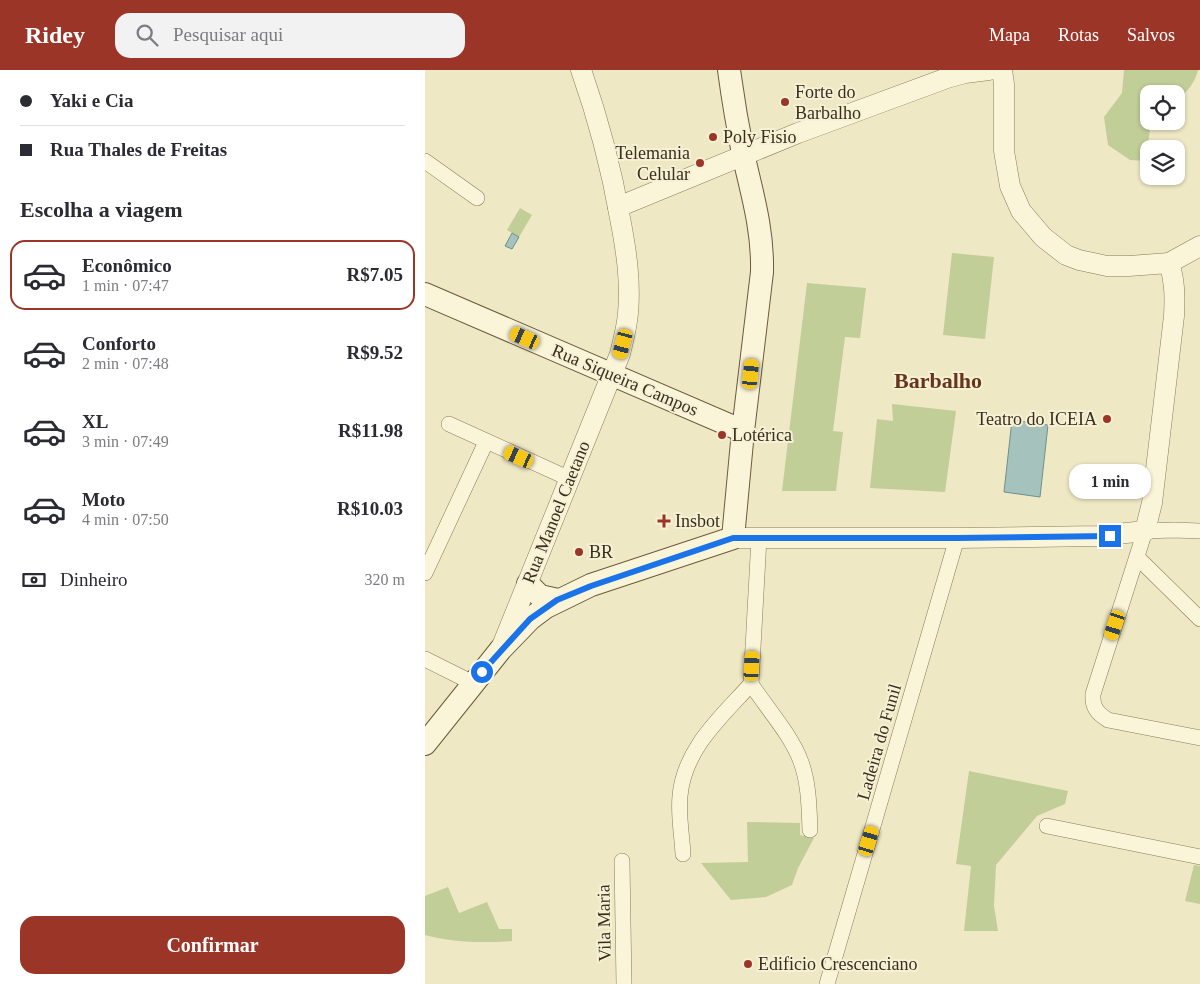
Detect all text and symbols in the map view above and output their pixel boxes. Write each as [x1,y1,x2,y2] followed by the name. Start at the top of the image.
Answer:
[115,13,465,58] search box
[133,21,161,49] icon: search
[25,22,85,48] text: Ridey
[173,24,283,45] text: Pesquisar aqui
[989,25,1030,45] text: Mapa
[1058,25,1099,45] text: Rotas
[1127,25,1175,45] text: Salvos
[795,82,861,123] place label: Forte do Barbalho
[1140,85,1185,185] map controls
[1140,85,1185,130] button: locate
[50,90,133,111] text: Yaki e Cia
[779,96,791,108] marker: Forte do Barbalho
[723,127,797,147] place label: Poly Fisio
[707,131,719,143] marker: Poly Fisio
[50,139,227,160] text: Rua Thales de Freitas
[1140,140,1185,185] button: layers
[615,143,690,184] place label: Telemania Celular
[694,157,706,169] marker: Telemania Celular
[20,197,183,222] text: Escolha a viagem
[22,253,67,298] icon: car
[82,255,172,276] text: Econômico
[347,264,403,285] text: R$7.05
[82,277,169,294] text: 1 min · 07:47
[508,325,541,351] car
[611,328,634,360] car
[22,331,67,376] icon: car
[82,333,156,354] text: Conforto
[549,340,701,420] street label: Rua Siqueira Campos
[347,342,403,363] text: R$9.52
[82,355,169,372] text: 2 min · 07:48
[741,358,760,390] car
[894,368,982,393] district label: Barbalho
[22,409,67,454] icon: car
[976,409,1097,429] place label: Teatro do ICEIA
[82,411,108,432] text: XL
[1101,413,1113,425] marker: Teatro do ICEIA
[338,420,403,441] text: R$11.98
[732,425,792,445] place label: Lotérica
[716,429,728,441] marker: Lotérica
[82,433,169,450] text: 3 min · 07:49
[518,438,594,586] street label: Rua Manoel Caetano
[502,444,535,470] car
[1069,464,1151,498] callout: 1 min
[1091,473,1129,490] text: 1 min
[22,487,67,532] icon: car
[82,489,125,510] text: Moto
[337,498,403,519] text: R$10.03
[82,511,169,528] text: 4 min · 07:50
[675,511,720,531] place label: Insbot
[657,514,671,528] marker: Insbot
[1099,525,1121,547] route end
[589,542,613,562] place label: BR
[573,546,585,558] marker: BR
[20,566,48,594] icon: cash
[60,569,128,590] text: Dinheiro
[365,571,405,588] text: 320 m
[1103,608,1126,642] car
[743,651,760,681] car
[471,661,493,683] route start
[853,682,905,802] street label: Ladeira do Funil
[857,824,880,858] car
[593,884,615,962] street label: Vila Maria
[20,916,405,974] button: Confirmar
[758,954,917,974] place label: Edificio Crescenciano
[742,958,754,970] marker: Edificio Crescenciano

